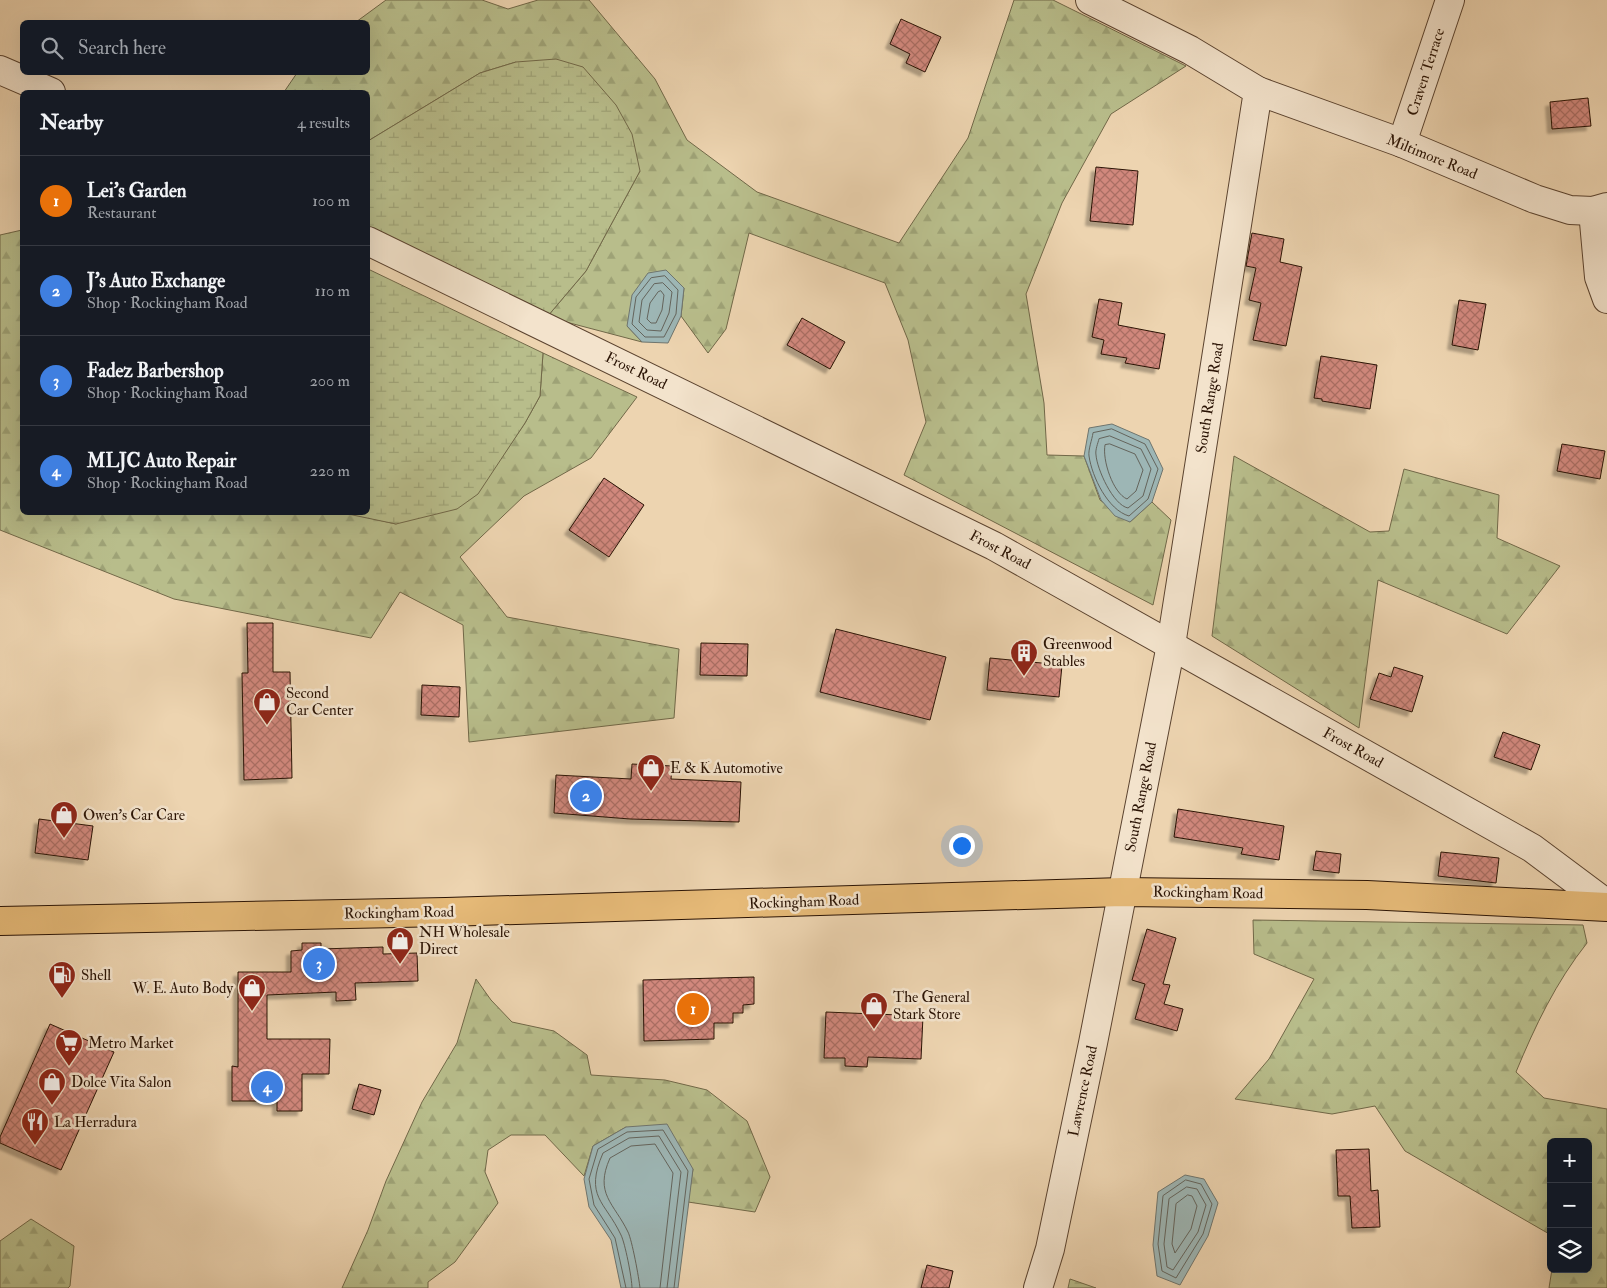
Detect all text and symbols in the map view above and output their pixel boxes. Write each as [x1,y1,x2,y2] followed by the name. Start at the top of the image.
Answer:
[20,20,370,75] search box
[1403,26,1449,118] street label: Craven Terrace
[38,34,66,62] icon: search
[78,36,166,60] text: Search here
[40,109,103,136] text: Nearby
[297,113,350,133] text: 4 results
[1384,130,1481,184] street label: Miltimore Road
[87,179,187,203] text: Lei's Garden
[53,191,59,211] text: 1
[312,191,350,211] text: 100 m
[87,203,156,223] text: Restaurant
[87,269,225,293] text: J's Auto Exchange
[52,281,60,301] text: 2
[315,281,350,301] text: 110 m
[87,293,248,313] text: Shop · Rockingham Road
[1192,341,1228,455] street label: South Range Road
[602,348,671,394] street label: Frost Road
[87,359,224,383] text: Fadez Barbershop
[53,371,59,391] text: 3
[310,371,350,391] text: 200 m
[87,383,248,403] text: Shop · Rockingham Road
[87,449,236,473] text: MLJC Auto Repair
[52,461,60,481] text: 4
[310,461,350,481] text: 220 m
[87,473,248,493] text: Shop · Rockingham Road
[966,526,1034,574] street label: Frost Road
[1043,635,1113,671] place label: Greenwood Stables
[1009,638,1039,677] building icon: Greenwood Stables
[286,684,354,720] place label: Second Car Center
[252,687,282,726] shop icon: Second Car Center
[1319,724,1387,773] street label: Frost Road
[1121,740,1161,854] street label: South Range Road
[636,753,666,792] shop icon: E & K Automotive
[670,759,783,778] place label: E & K Automotive
[570,777,602,815] pin: 2
[49,800,79,839] shop icon: Owen's Car Care
[83,806,185,825] place label: Owen's Car Care
[949,833,975,859] your location
[1153,883,1264,903] street label: Rockingham Road
[749,891,860,913] street label: Rockingham Road
[344,903,455,923] street label: Rockingham Road
[419,923,510,959] place label: NH Wholesale Direct
[385,926,415,965] shop icon: NH Wholesale Direct
[303,945,335,983] pin: 3
[47,960,77,999] fuel station icon: Shell
[81,966,111,985] place label: Shell
[237,973,267,1012] shop icon: W. E. Auto Body
[131,979,233,998] place label: W. E. Auto Body
[893,988,970,1024] place label: The General Stark Store
[677,990,709,1028] pin: 1
[859,991,889,1030] shop icon: The General Stark Store
[54,1028,84,1067] supermarket icon: Metro Market
[88,1034,174,1053] place label: Metro Market
[1064,1043,1102,1138] street label: Lawrence Road
[37,1067,67,1106] shop icon: Dolce Vita Salon
[251,1068,283,1106] pin: 4
[71,1073,172,1092] place label: Dolce Vita Salon
[20,1107,50,1146] restaurant icon: La Herradura
[54,1113,138,1132] place label: La Herradura
[1547,1138,1592,1273] map controls
[1547,1138,1592,1183] button: +
[1547,1183,1592,1228] button: −
[1547,1228,1592,1273] button: layers

